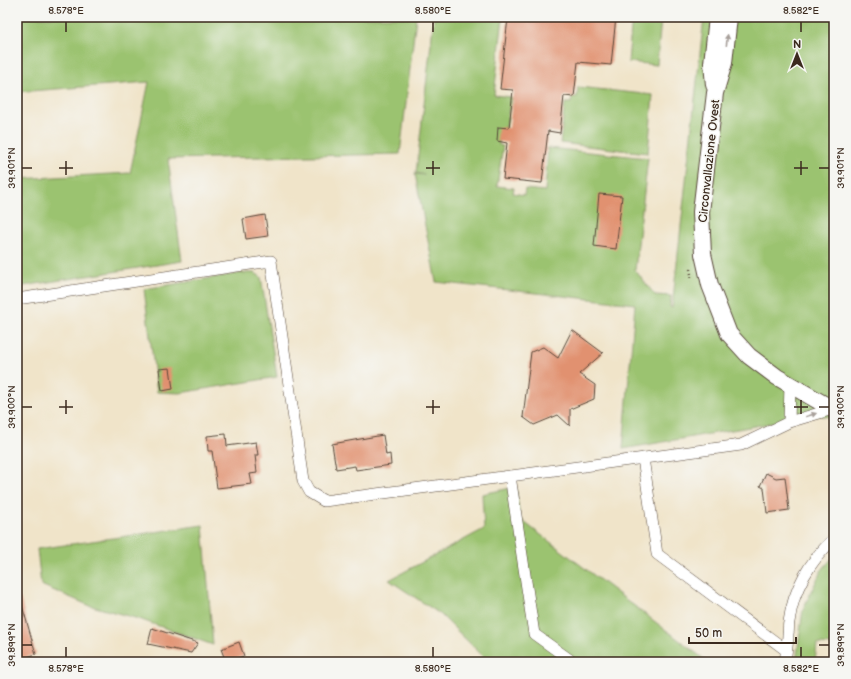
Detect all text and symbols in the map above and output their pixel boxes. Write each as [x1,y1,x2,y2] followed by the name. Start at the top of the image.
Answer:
[48,5,84,17] text: 8.578°E
[415,5,452,17] text: 8.580°E
[783,5,819,17] text: 8.582°E
[723,34,730,46] one-way arrow
[777,34,817,74] north arrow
[793,38,801,51] text: N
[696,98,723,223] street label: Circonvallazione Ovest
[6,147,18,189] text: 39.901°N
[835,147,847,189] text: 39.901°N
[6,385,18,429] text: 39.900°N
[835,385,847,429] text: 39.900°N
[805,412,817,418] one-way arrow
[689,619,796,645] scale bar
[6,623,18,667] text: 39.899°N
[835,623,847,667] text: 39.899°N
[695,626,722,641] text: 50 m
[48,663,84,675] text: 8.578°E
[415,663,452,675] text: 8.580°E
[783,663,819,675] text: 8.582°E

